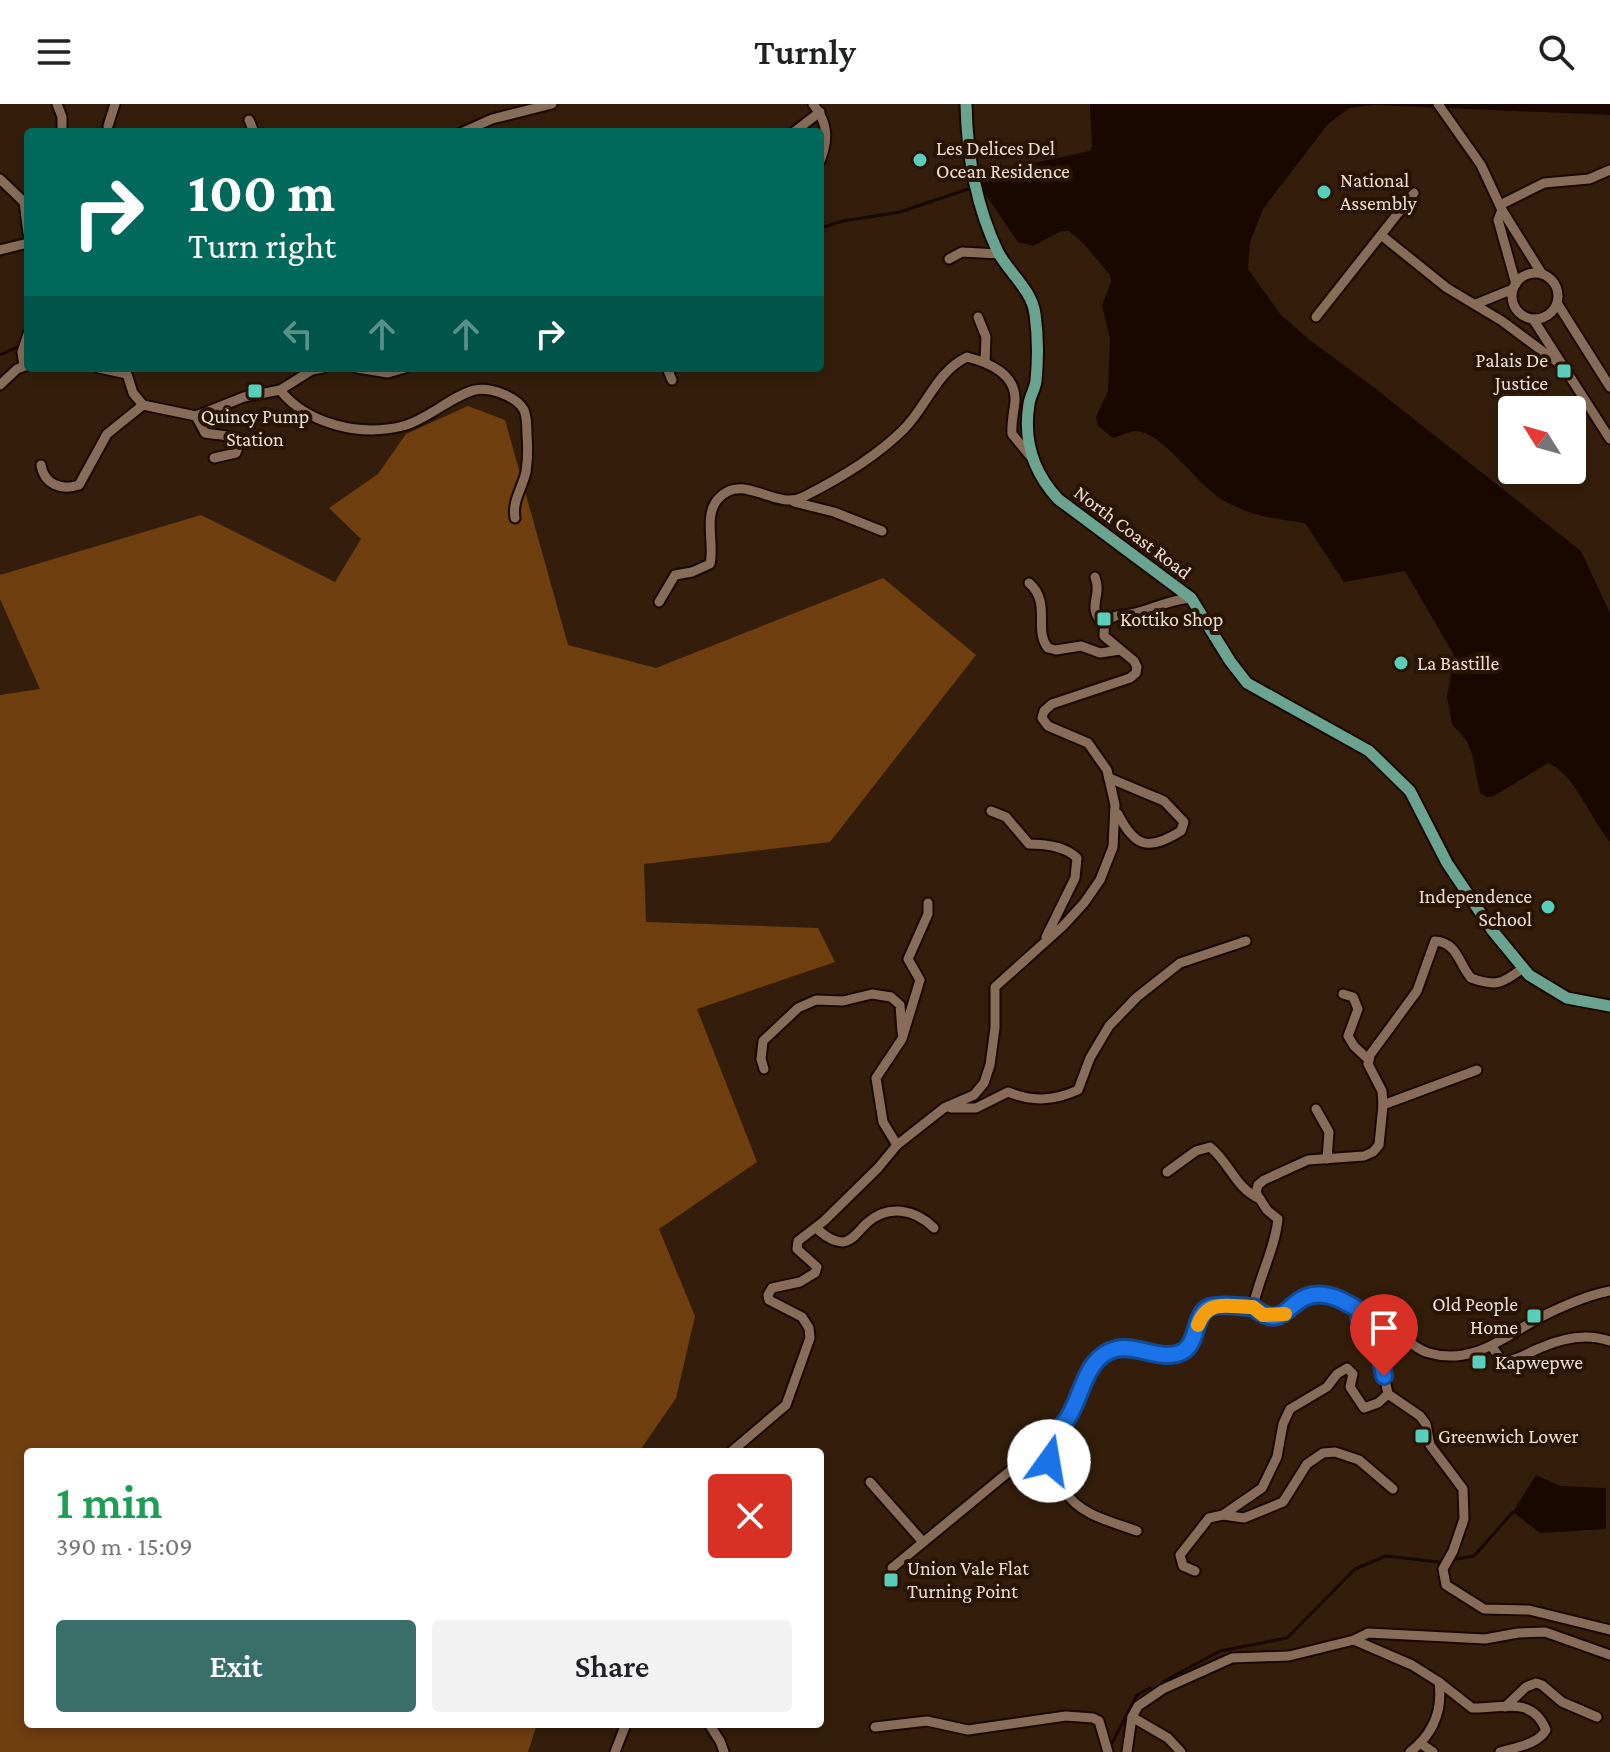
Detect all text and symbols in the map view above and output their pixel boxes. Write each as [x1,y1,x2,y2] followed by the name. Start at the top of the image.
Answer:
[32,30,76,74] icon: menu
[1534,30,1578,74] icon: search
[754,32,856,72] text: Turnly
[936,137,1070,182] place label: Les Delices Del Ocean Residence
[911,151,929,169] marker: Les Delices Del Ocean Residence
[56,160,160,264] icon: right
[188,161,335,223] text: 100 m
[1340,169,1417,215] place label: National Assembly
[1315,183,1333,201] marker: National Assembly
[188,226,336,266] text: Turn right
[276,312,320,356] icon: left
[360,312,404,356] icon: ahead
[444,312,488,356] icon: ahead
[528,312,572,356] icon: right
[1476,349,1548,395] place label: Palais De Justice
[1555,362,1573,380] marker: Palais De Justice
[246,382,264,400] marker: Quincy Pump Station
[1498,396,1586,484] north arrow
[1498,396,1586,484] map controls
[201,405,309,450] place label: Quincy Pump Station
[1070,481,1196,583] street label: North Coast Road
[1120,608,1223,631] place label: Kottiko Shop
[1095,610,1113,628] marker: Kottiko Shop
[1417,652,1499,674] place label: La Bastille
[1392,654,1410,672] marker: La Bastille
[1419,885,1532,930] place label: Independence School
[1539,898,1557,916] marker: Independence School
[1432,1293,1518,1338] place label: Old People Home
[1350,1294,1418,1376] pin
[1362,1306,1406,1350] icon: arrive
[1525,1307,1543,1325] marker: Old People Home
[1495,1351,1583,1374] place label: Kapwepwe
[1470,1353,1488,1371] marker: Kapwepwe
[1007,1419,1091,1503] position arrow
[1438,1425,1579,1447] place label: Greenwich Lower
[1413,1427,1431,1445] marker: Greenwich Lower
[708,1474,792,1558] button: close
[56,1475,163,1528] text: 1 min
[56,1532,193,1561] text: 390 m · 15:09
[907,1557,1029,1603] place label: Union Vale Flat Turning Point
[882,1571,900,1589] marker: Union Vale Flat Turning Point
[56,1620,416,1712] button: Exit
[432,1620,792,1712] button: Share

